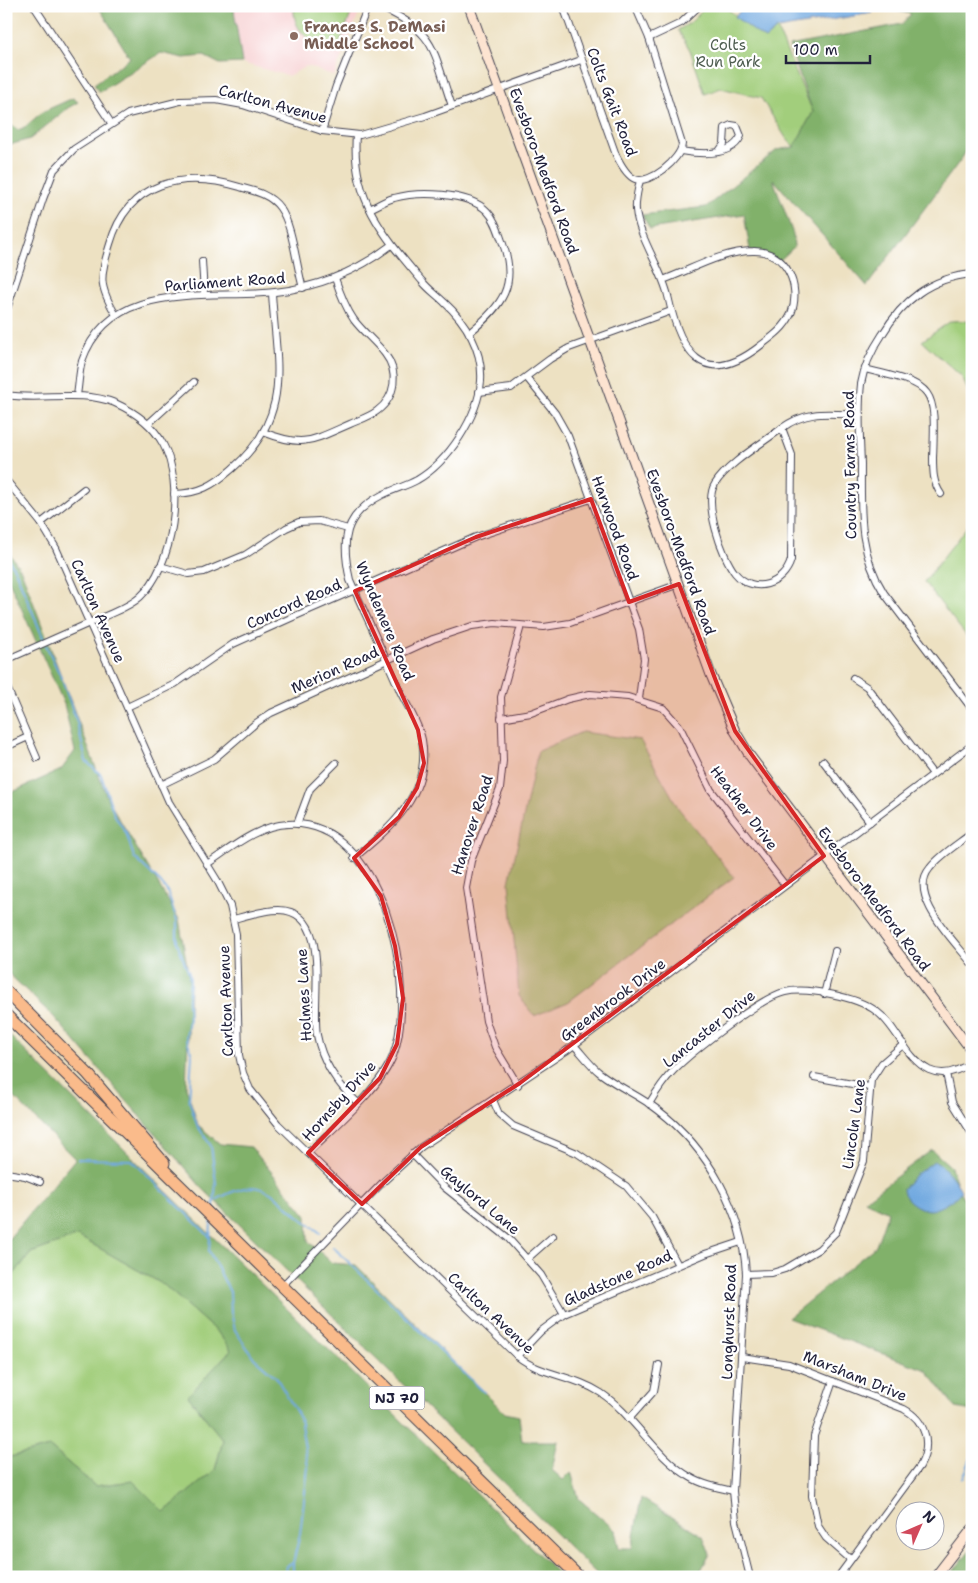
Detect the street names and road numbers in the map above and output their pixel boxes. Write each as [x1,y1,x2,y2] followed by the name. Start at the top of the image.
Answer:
[582,45,642,160] street label: Colts Gait Road
[217,80,329,128] street label: Carlton Avenue
[505,85,584,257] street label: Evesboro-Medford Road
[164,268,287,296] street label: Parliament Road
[839,390,861,540] street label: Country Farms Road
[642,466,721,638] street label: Evesboro-Medford Road
[587,473,643,584] street label: Harwood Road
[66,556,130,666] street label: Carlton Avenue
[351,558,419,684] street label: Wyndemere Road
[243,574,345,634] street label: Concord Road
[288,642,383,698] street label: Merion Road
[706,762,782,854] street label: Heather Drive
[446,772,498,878] street label: Hanover Road
[813,823,935,976] street label: Evesboro-Medford Road
[214,945,238,1057] street label: Carlton Avenue
[292,948,316,1042] street label: Holmes Lane
[556,954,670,1046] street label: Greenbrook Drive
[659,985,759,1073] street label: Lancaster Drive
[297,1056,381,1146] street label: Hornsby Drive
[838,1078,870,1170] street label: Lincoln Lane
[436,1161,524,1239] street label: Gaylord Lane
[560,1245,676,1311] street label: Gladstone Road
[717,1263,741,1380] street label: Longhurst Road
[443,1268,539,1358] street label: Carlton Avenue
[800,1346,910,1406] street label: Marsham Drive
[370,1386,424,1410] road number: NJ 70

